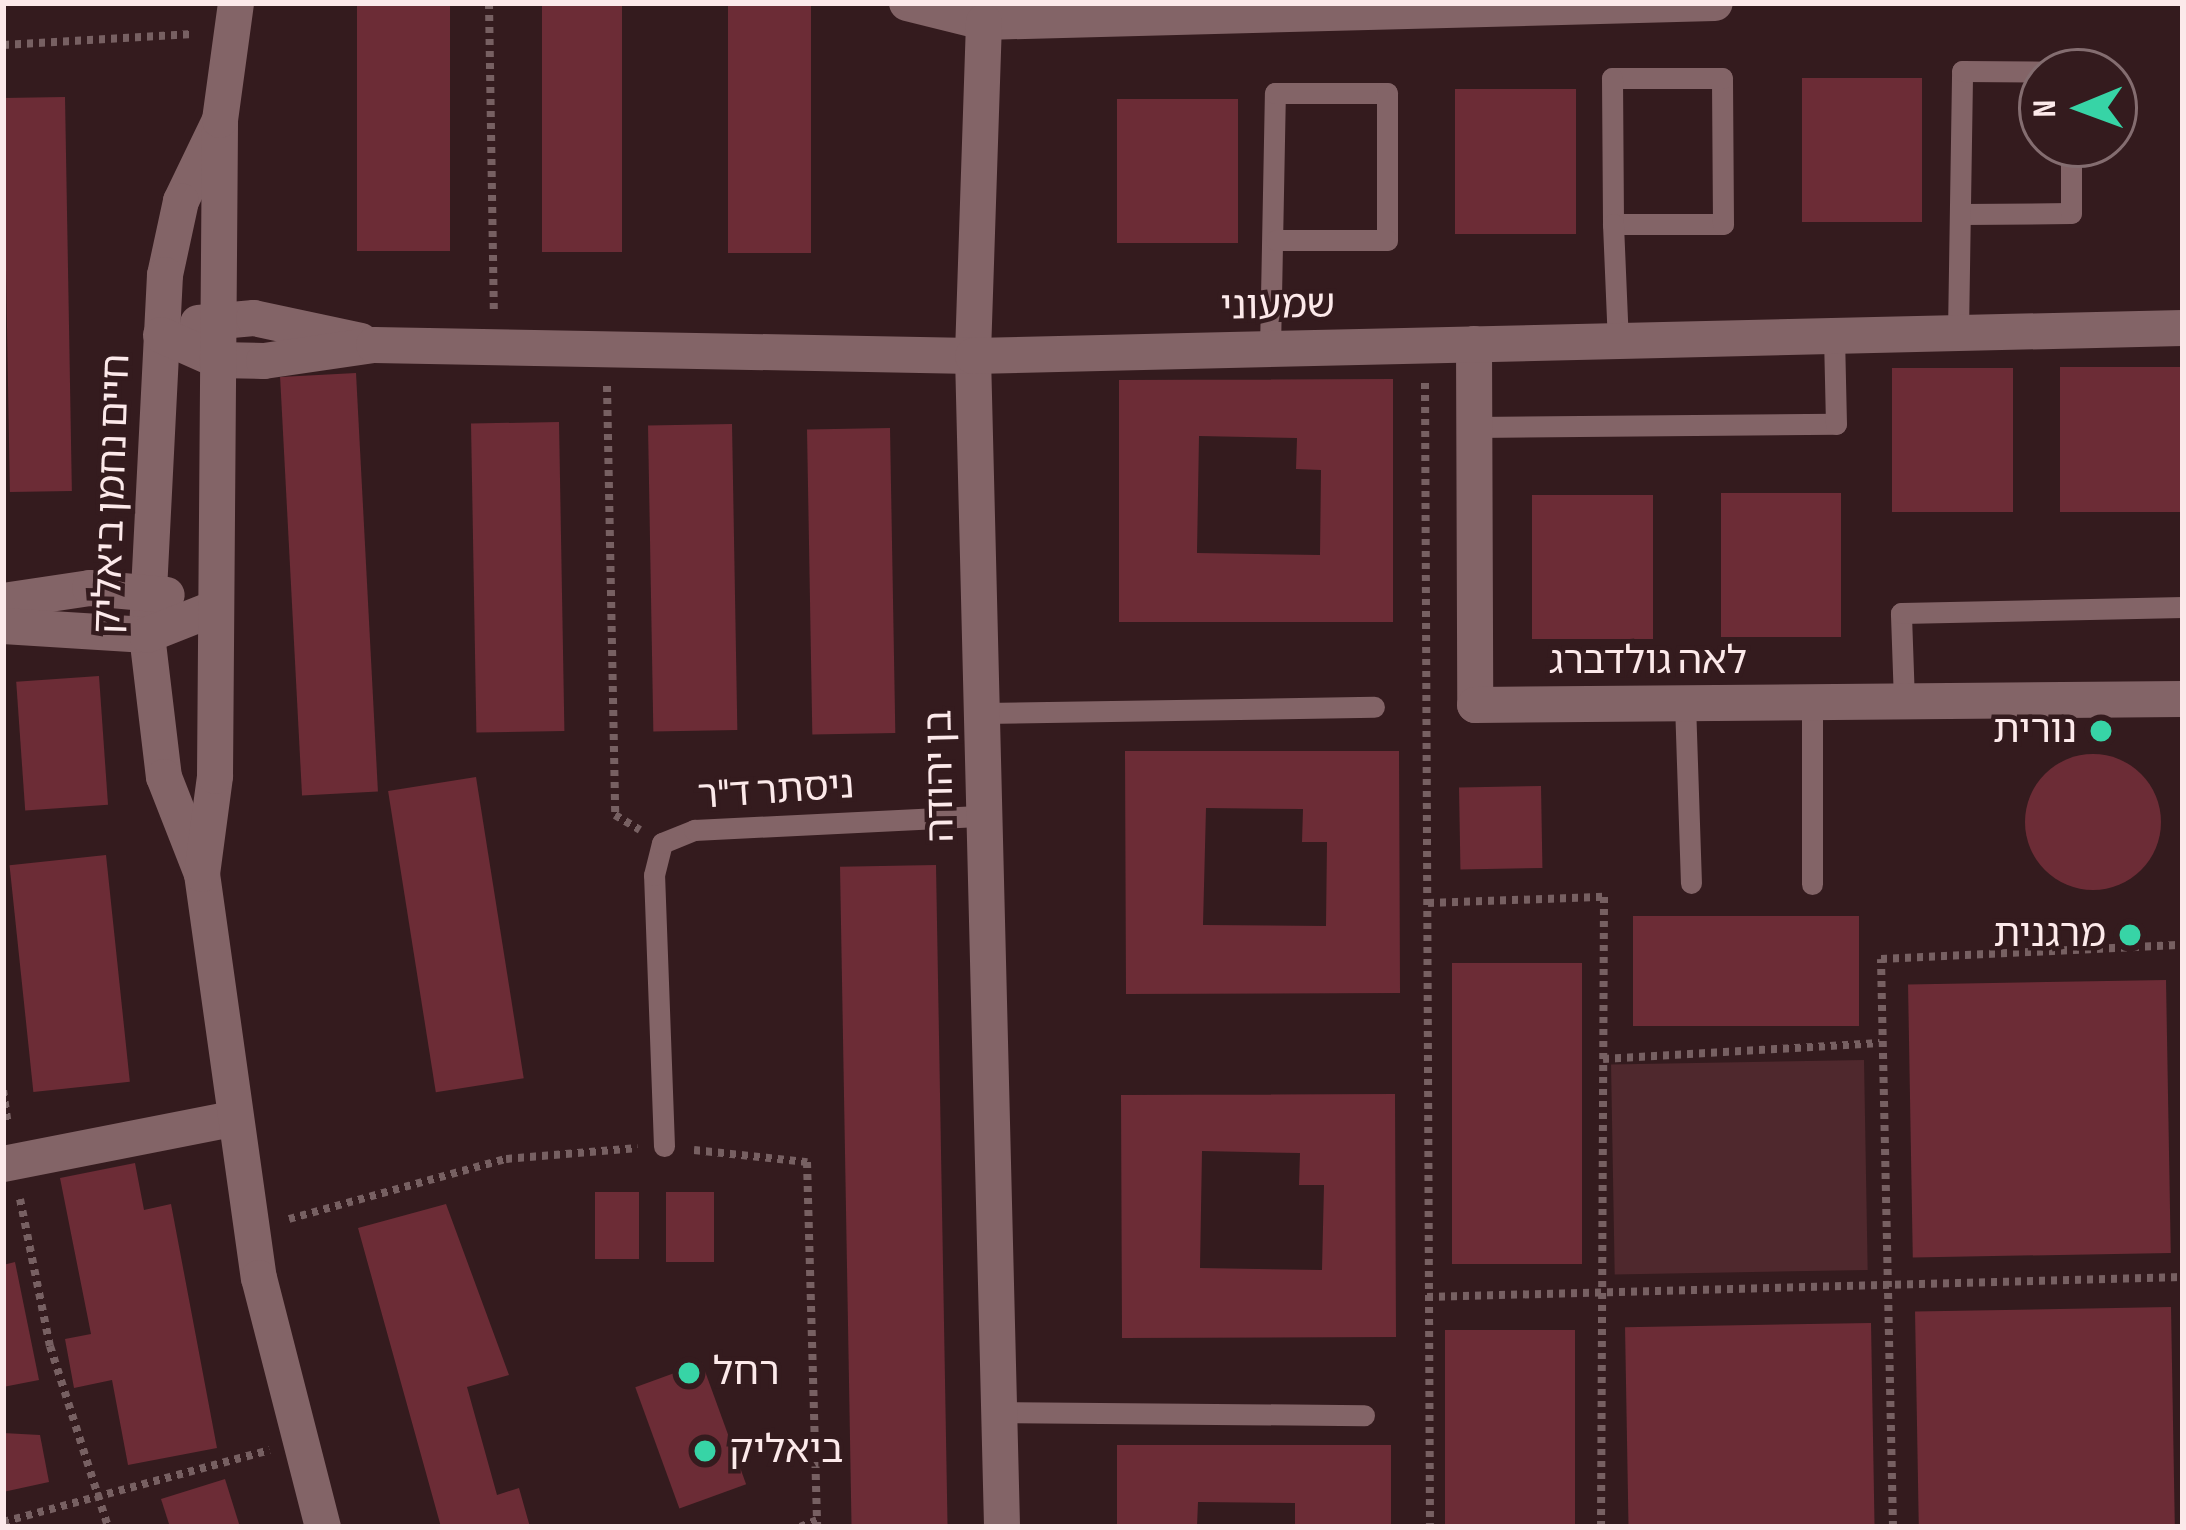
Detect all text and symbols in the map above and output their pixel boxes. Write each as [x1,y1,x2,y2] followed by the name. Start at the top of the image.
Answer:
[2018,48,2138,168] north arrow
[2025,99,2065,118] text: N
[1220,283,1336,331] street label: שמעוני
[85,353,141,635] street label: חיים נחמן ביאליק
[1549,639,1747,685] street label: לאה גולדברג
[1993,708,2077,754] place label: נורית
[916,709,966,843] street label: בן יהודה
[2088,718,2114,744] marker: נורית
[696,763,856,821] street label: ניסתר ד"ר
[1994,912,2106,958] place label: מרגנית
[2117,922,2143,948] marker: מרגנית
[713,1350,780,1396] place label: רחל
[676,1360,702,1386] marker: רחל
[729,1428,844,1474] place label: ביאליק
[692,1438,718,1464] marker: ביאליק

